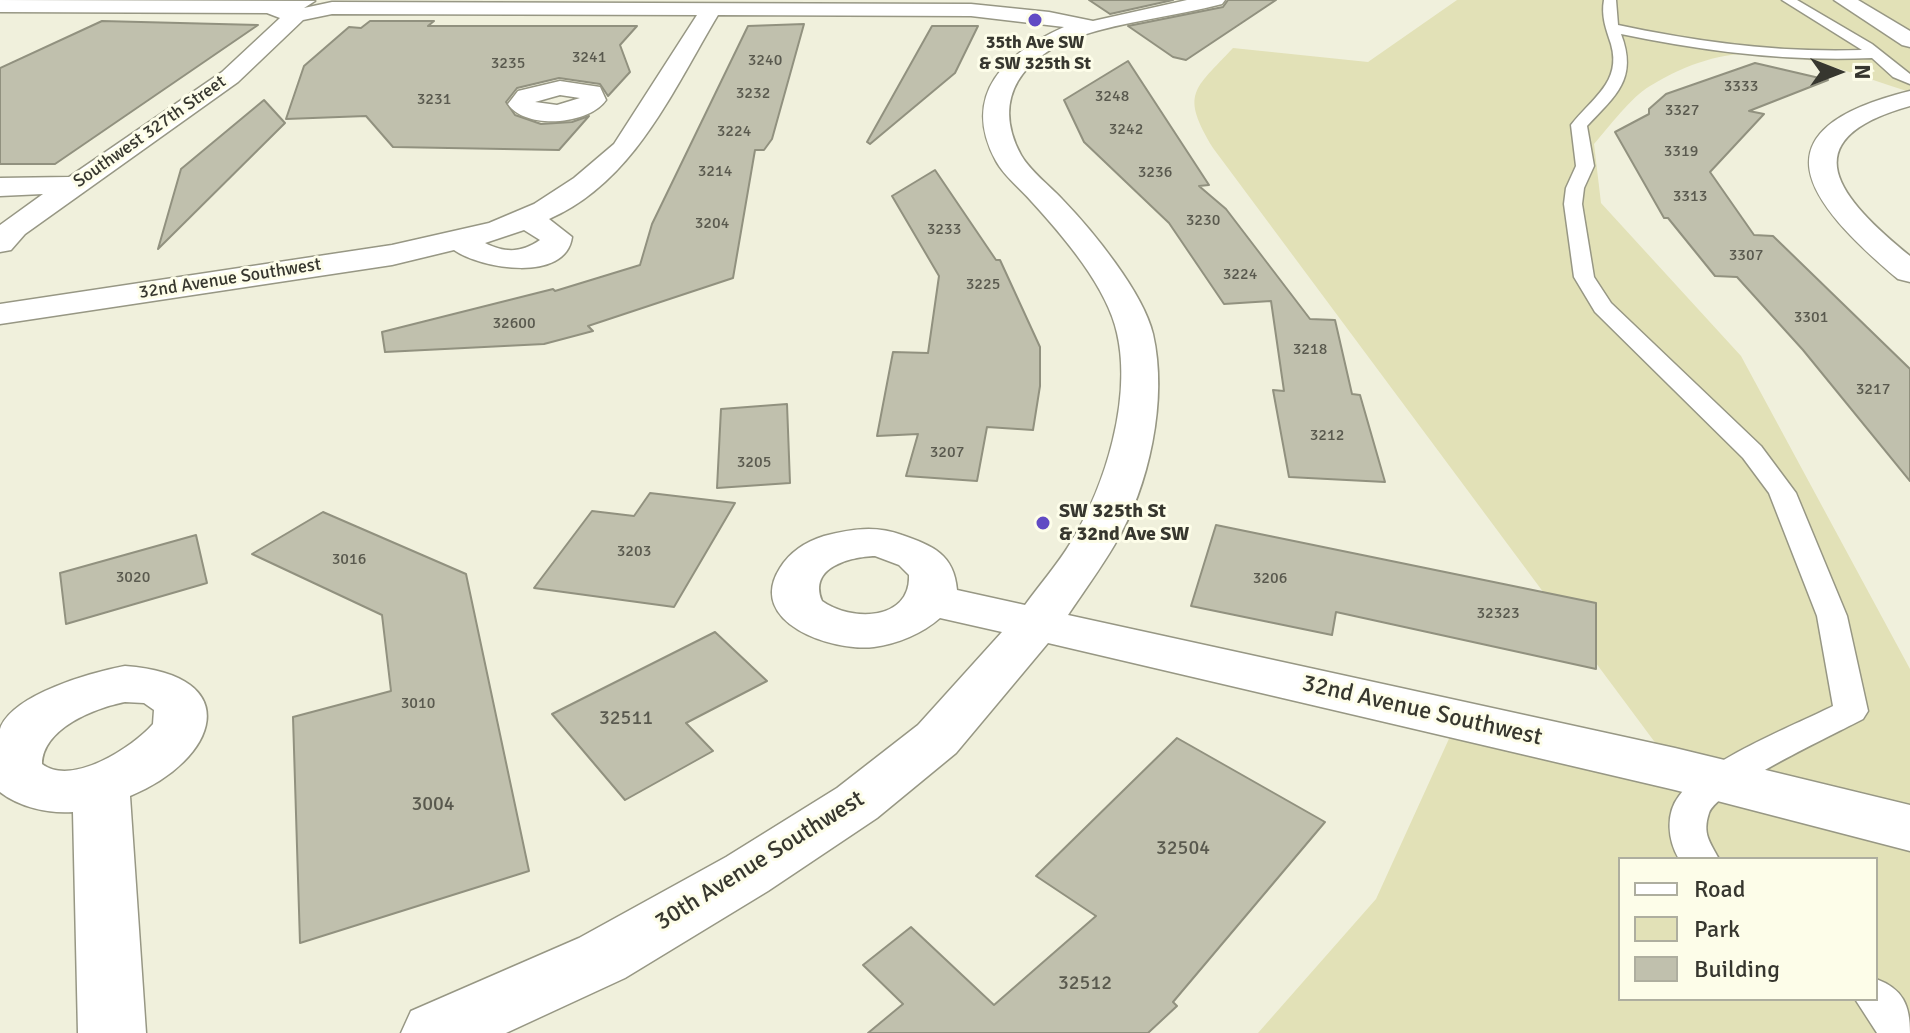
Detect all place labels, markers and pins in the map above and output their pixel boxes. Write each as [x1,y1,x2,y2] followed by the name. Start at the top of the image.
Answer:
[1026,11,1044,29] marker: 35th Ave SW & SW 325th St
[979,32,1091,74] place label: 35th Ave SW & SW 325th St
[1059,500,1189,547] place label: SW 325th St & 32nd Ave SW
[1034,514,1052,532] marker: SW 325th St & 32nd Ave SW

